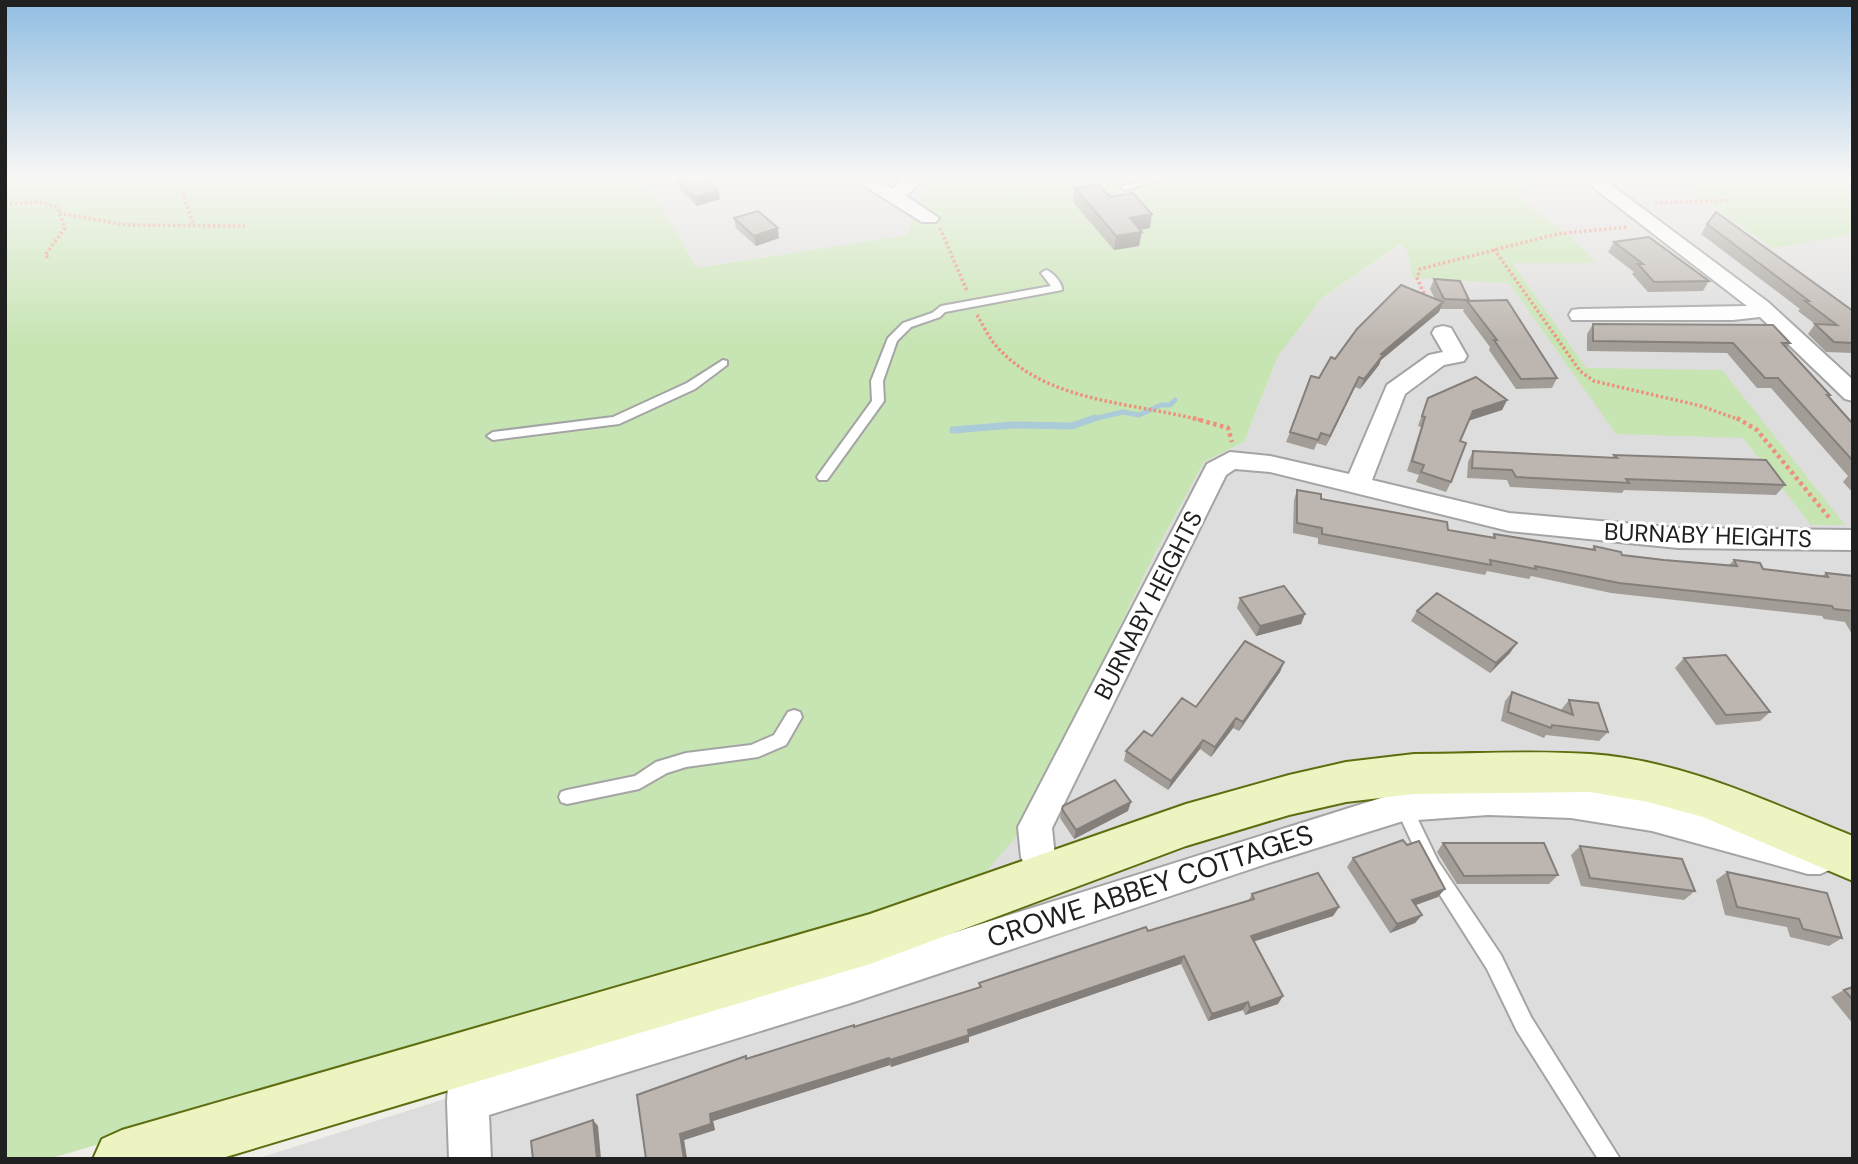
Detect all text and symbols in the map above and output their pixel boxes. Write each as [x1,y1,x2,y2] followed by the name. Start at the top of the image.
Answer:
[1087,505,1209,705] street label: BURNABY HEIGHTS
[1603,516,1813,554] street label: BURNABY HEIGHTS
[982,816,1318,956] street label: CROWE ABBEY COTTAGES

